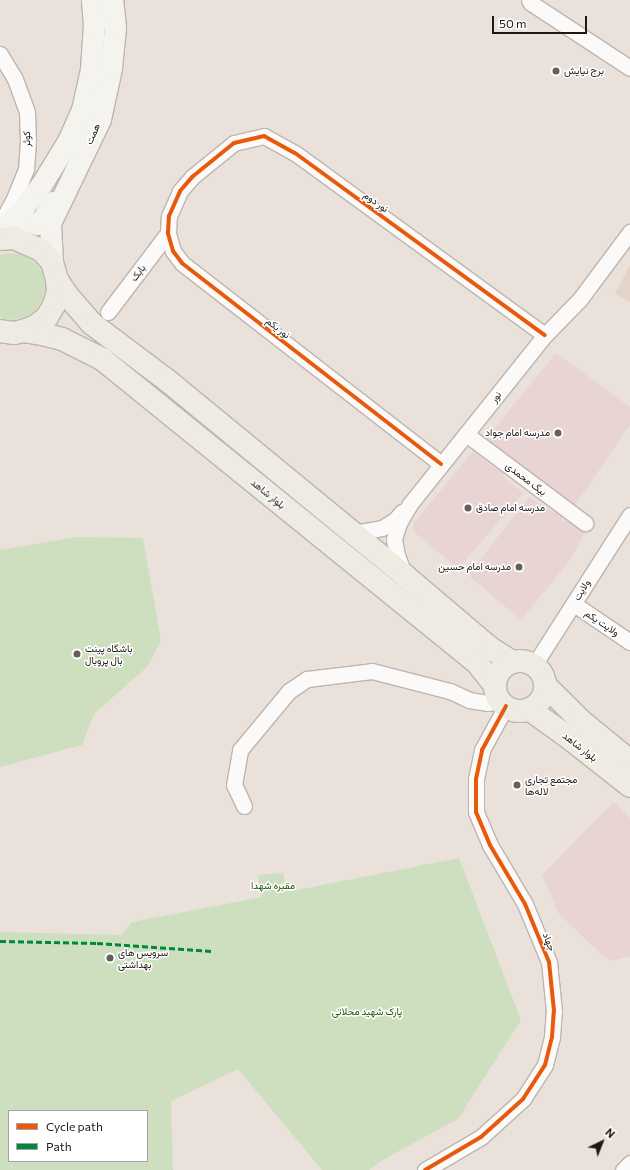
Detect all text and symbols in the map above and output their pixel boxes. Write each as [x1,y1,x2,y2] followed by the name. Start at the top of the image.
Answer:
[494,8,589,34] scale bar
[499,16,527,30] text: 50 m
[564,65,604,77] place label: برج نیایش
[551,66,561,76] marker: برج نیایش
[83,122,103,146] street label: همت
[21,131,33,147] street label: کوثر
[361,189,391,215] street label: نور دوم
[128,262,148,284] street label: بابک
[264,315,292,341] street label: نور یکم
[488,389,504,405] street label: نور
[485,427,550,439] place label: مدرسه امام جواد
[553,428,563,438] marker: مدرسه امام جواد
[503,460,549,498] street label: بیگ محمدی
[248,476,288,512] street label: بلوار شاهد
[476,502,545,514] place label: مدرسه امام صادق
[463,503,473,513] marker: مدرسه امام صادق
[438,561,511,573] place label: مدرسه امام حسین
[514,562,524,572] marker: مدرسه امام حسین
[571,577,593,603] street label: ولایت
[582,607,622,639] street label: ولایت یکم
[85,642,132,666] place label: باشگاه پینت بال پروبال
[72,649,82,659] marker: باشگاه پینت بال پروبال
[560,730,600,764] street label: بلوار شاهد
[525,773,577,796] place label: مجتمع تجاری لاله‌ها
[512,780,522,790] marker: مجتمع تجاری لاله‌ها
[251,880,295,892] park label: مقبره شهدا
[540,931,558,953] street label: جهاد
[118,946,168,970] place label: سرویس های بهداشتی
[105,953,115,963] marker: سرویس های بهداشتی
[332,1006,402,1018] park label: پارک شهید محلاتی
[8,1110,148,1162] legend
[46,1119,103,1133] text: Cycle path
[582,1122,622,1162] north arrow
[603,1125,618,1140] text: N
[46,1139,72,1153] text: Path

